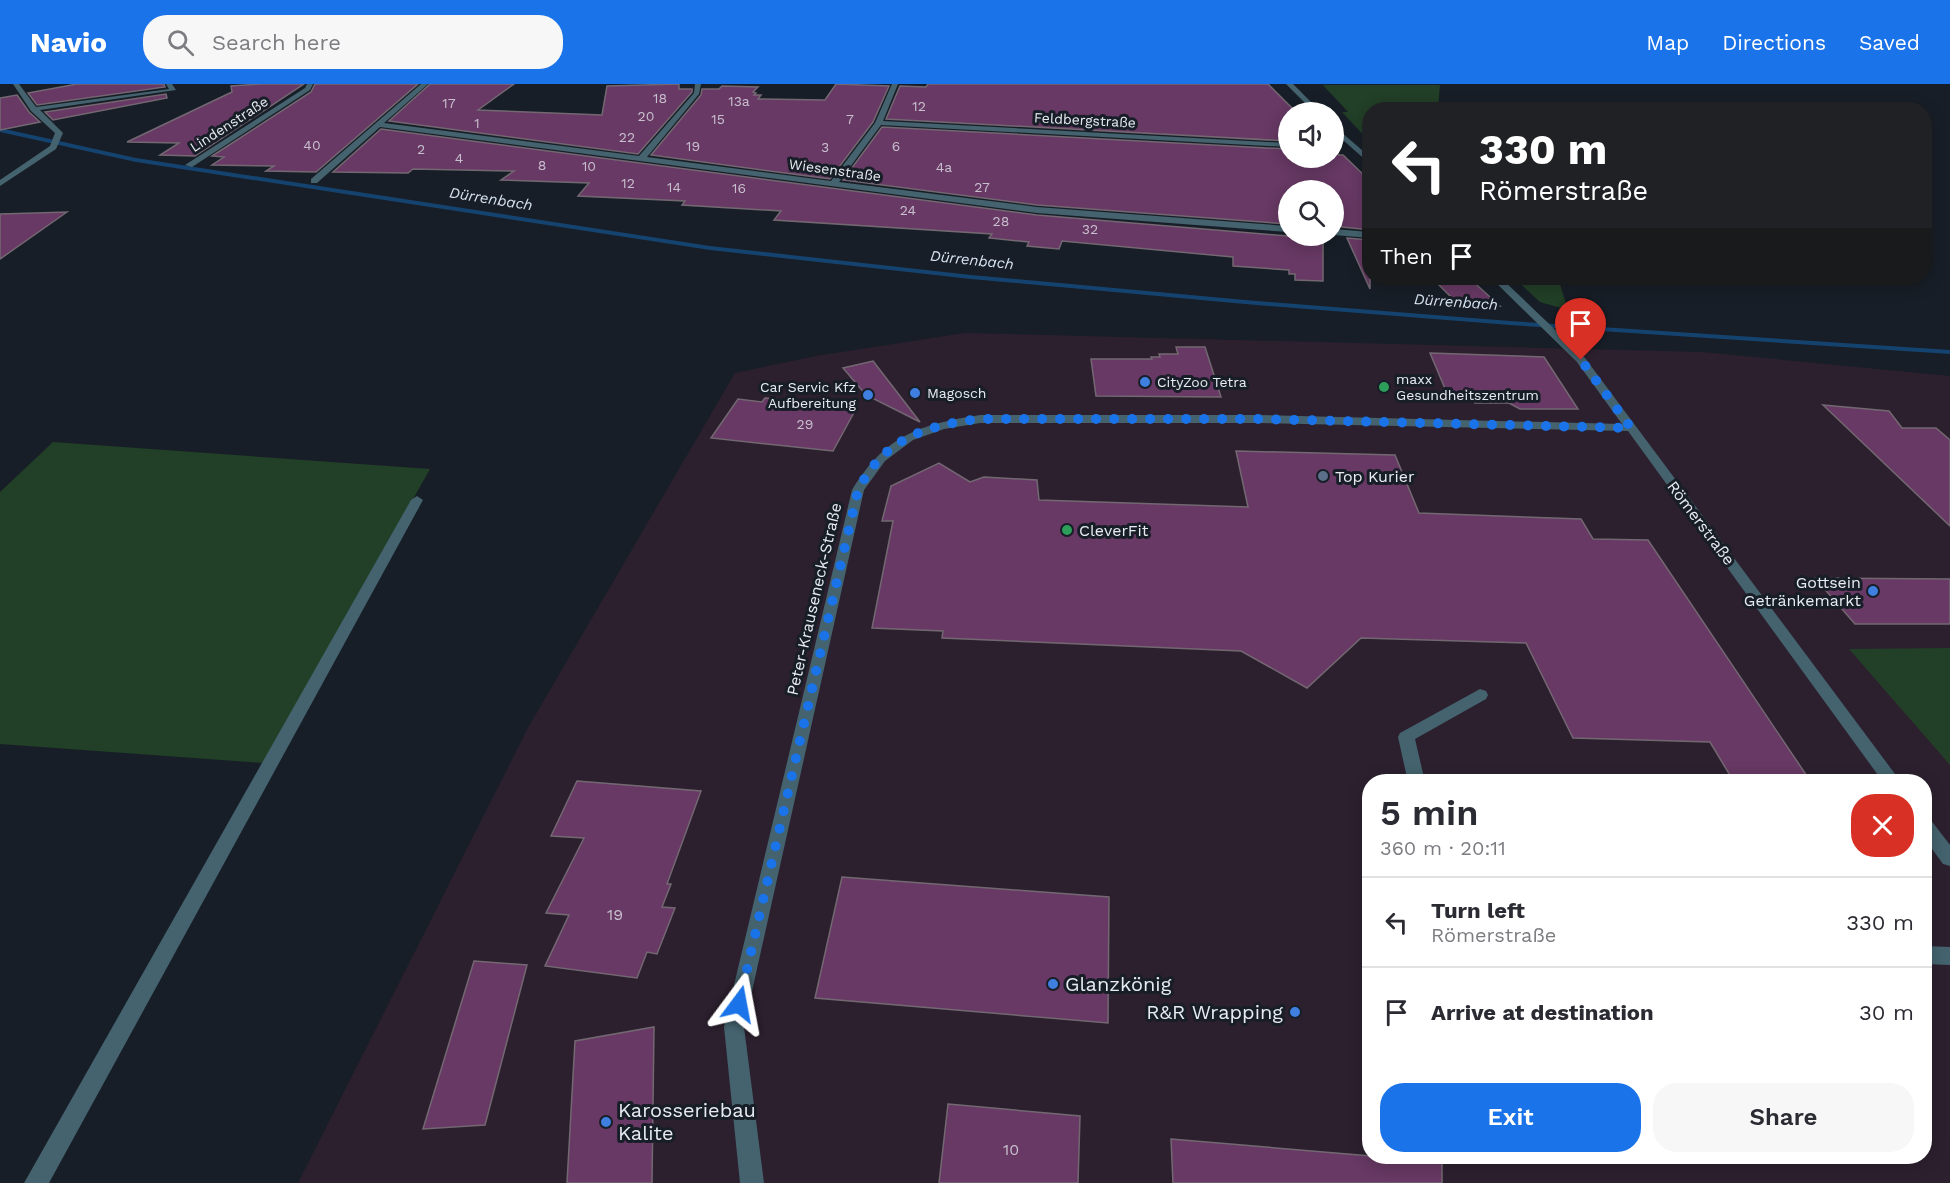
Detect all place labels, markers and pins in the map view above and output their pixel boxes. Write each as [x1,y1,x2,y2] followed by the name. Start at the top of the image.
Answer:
[1555,298,1606,360] pin
[1396,371,1539,403] place label: maxx Gesundheitszentrum
[1157,374,1247,390] place label: CityZoo Tetra
[1138,375,1152,389] marker: CityZoo Tetra
[760,379,857,411] place label: Car Servic Kfz Aufbereitung
[1377,380,1391,394] marker: maxx Gesundheitszentrum
[927,385,987,401] place label: Magosch
[908,386,922,400] marker: Magosch
[861,388,875,402] marker: Car Servic Kfz Aufbereitung
[1335,467,1415,486] place label: Top Kurier
[1316,469,1330,483] marker: Top Kurier
[1079,521,1149,540] place label: CleverFit
[1060,523,1074,537] marker: CleverFit
[1744,573,1861,610] place label: Gottsein Getränkemarkt
[1866,584,1880,598] marker: Gottsein Getränkemarkt
[1065,972,1172,996] place label: Glanzkönig
[1046,977,1060,991] marker: Glanzkönig
[1146,1000,1283,1024] place label: R&R Wrapping
[1288,1005,1302,1019] marker: R&R Wrapping
[618,1098,756,1145] place label: Karosseriebau Kalite
[599,1115,613,1129] marker: Karosseriebau Kalite

